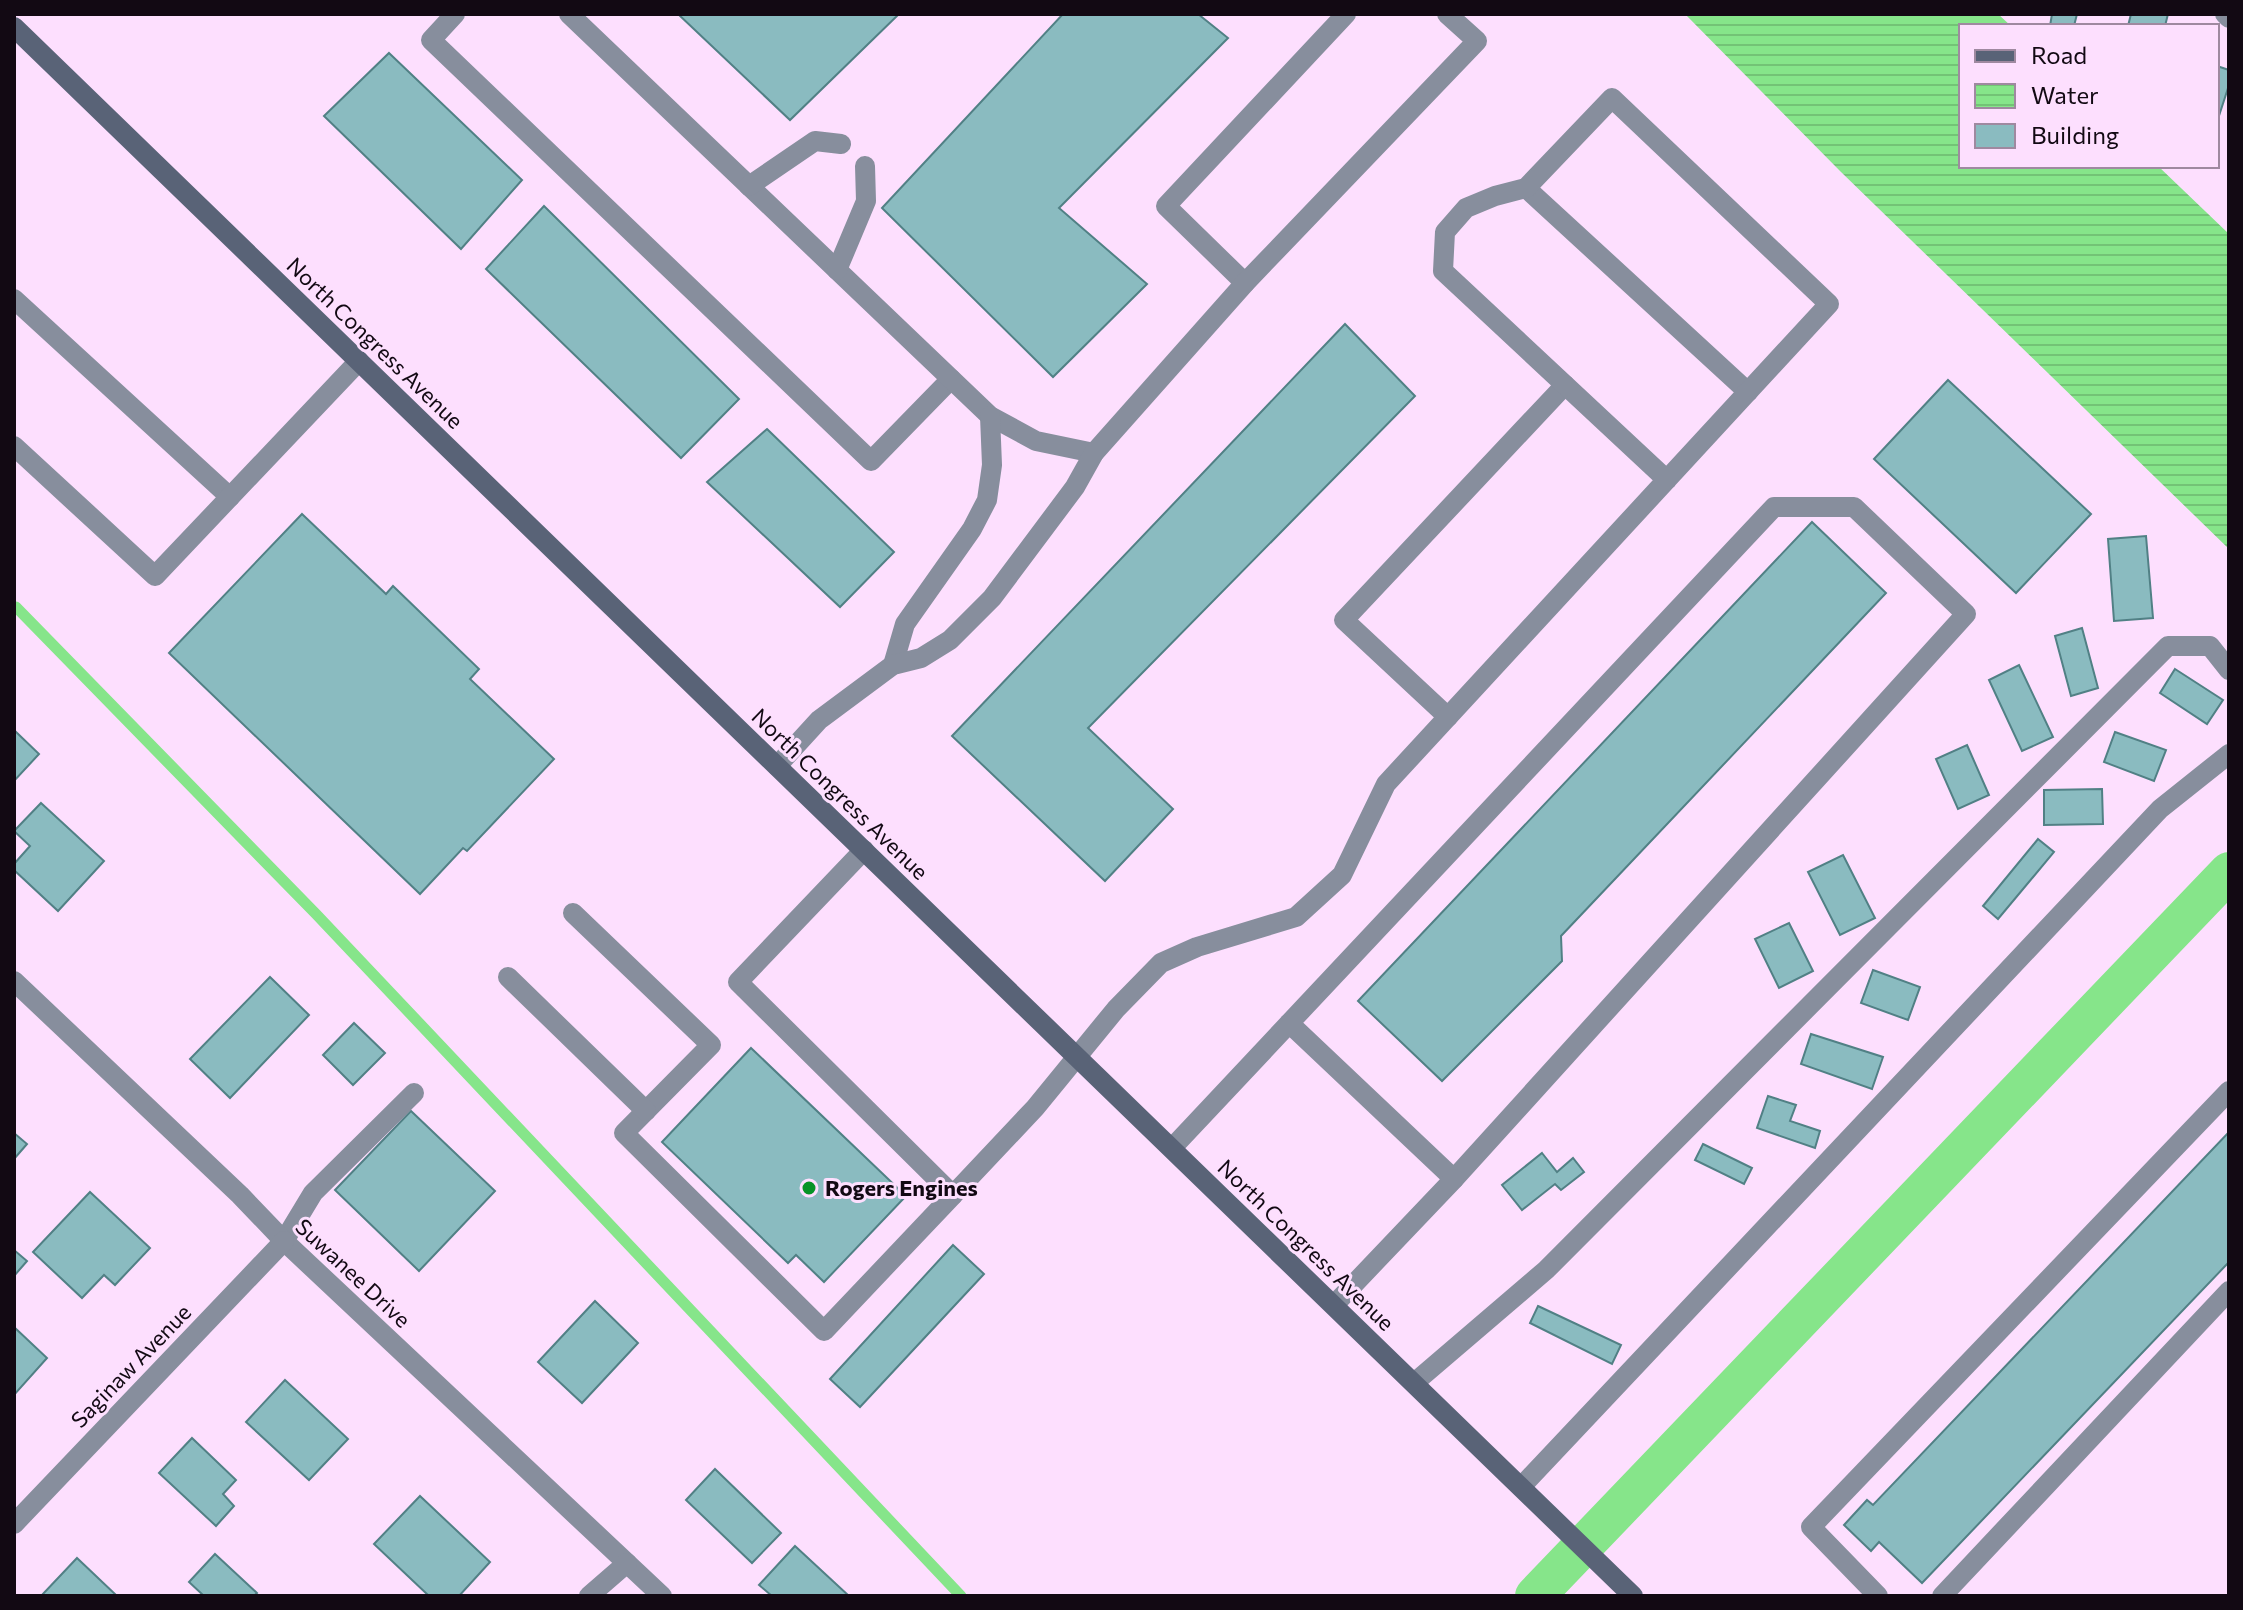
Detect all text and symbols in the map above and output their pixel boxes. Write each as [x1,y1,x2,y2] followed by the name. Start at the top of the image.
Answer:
[1959,24,2219,168] legend
[2031,40,2087,69] text: Road
[2031,80,2099,109] text: Water
[2031,120,2119,149] text: Building
[282,251,469,434] street label: North Congress Avenue
[747,702,934,885] street label: North Congress Avenue
[1213,1153,1400,1336] street label: North Congress Avenue
[825,1174,978,1201] place label: Rogers Engines
[800,1179,818,1197] marker: Rogers Engines
[290,1213,416,1333] street label: Suwanee Drive
[65,1298,196,1433] street label: Saginaw Avenue

